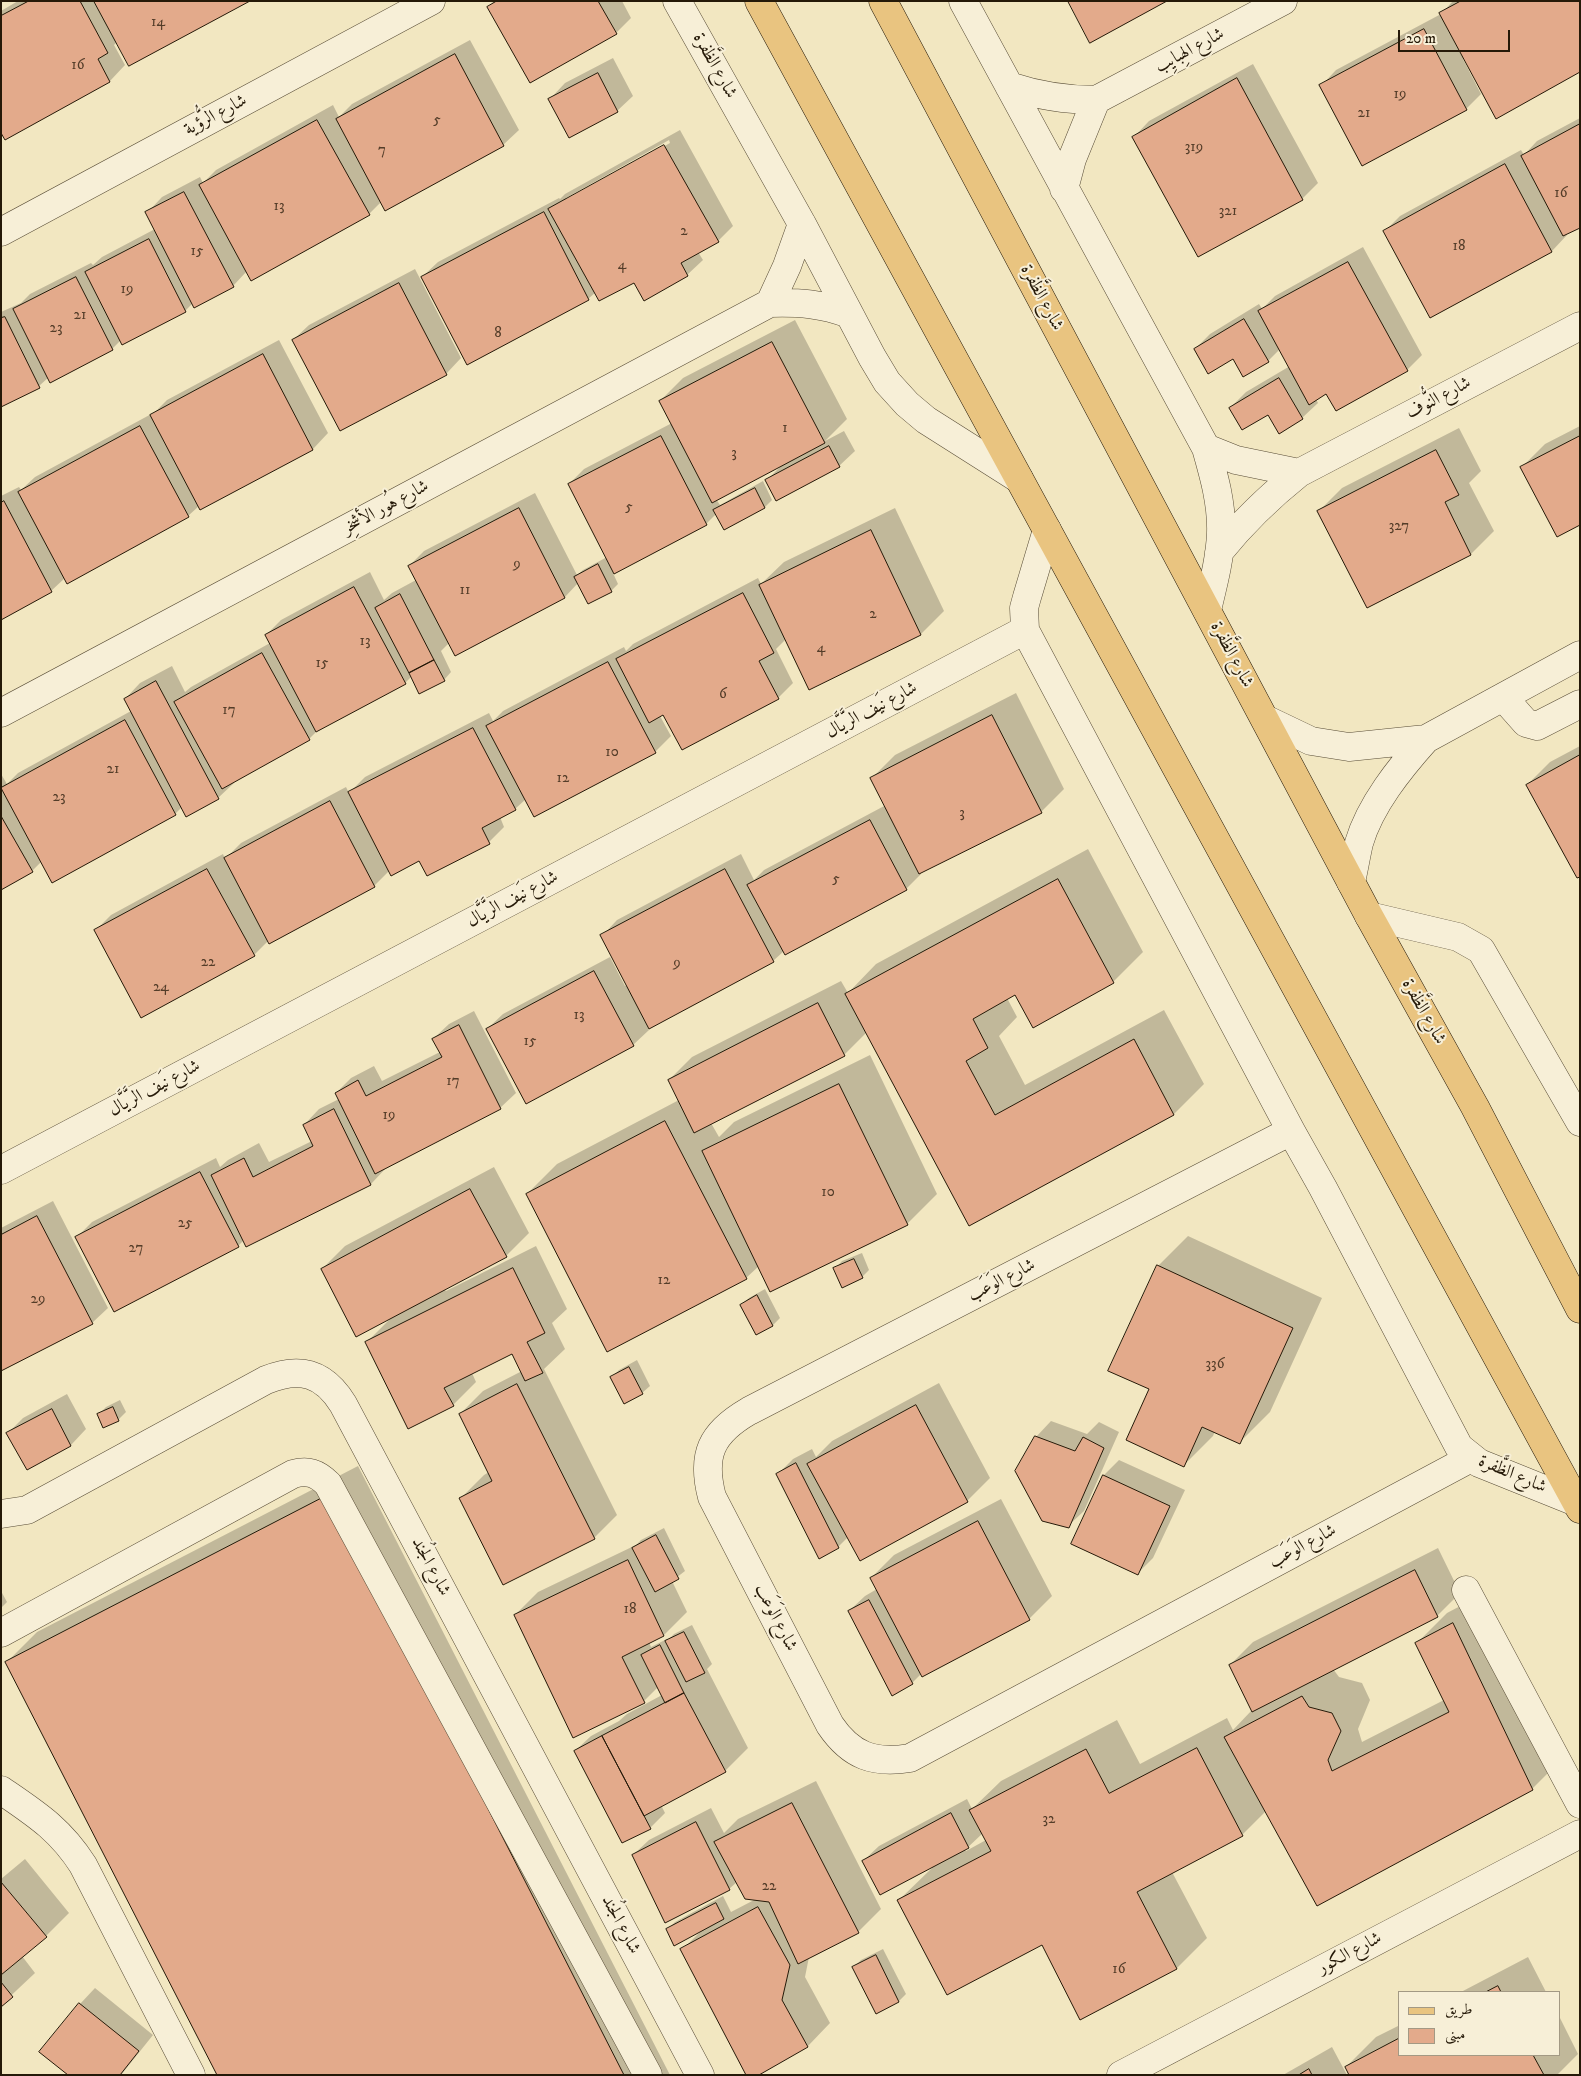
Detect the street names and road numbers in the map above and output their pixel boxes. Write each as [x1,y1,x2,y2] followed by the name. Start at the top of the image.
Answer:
[1152,24,1228,78] street label: شارع الهِبايِب
[687,29,741,103] street label: شارع الظَّفرة
[181,91,251,141] street label: شارع الرُّؤية
[1015,261,1067,335] street label: شارع الظَّفرة
[1403,373,1475,425] street label: شارع النُّوف
[339,476,433,540] street label: شارع هُور الأشخِر
[1205,618,1257,692] street label: شارع الظَّفرة
[823,678,921,744] street label: شارع نَيف الرَّيَّال
[464,867,562,933] street label: شارع نَيف الرَّيَّال
[1396,975,1450,1049] street label: شارع الظَّفرة
[106,1056,204,1122] street label: شارع نَيف الرَّيَّال
[965,1255,1039,1307] street label: شارع الوَعَب
[1475,1451,1549,1499] street label: شارع الظَّفرة
[1266,1520,1340,1574] street label: شارع الوَعَب
[406,1534,454,1600] street label: شارع الجُند
[749,1581,801,1655] street label: شارع الوَعَب
[596,1892,644,1958] street label: شارع الجُند
[1314,1928,1386,1980] street label: شارع الكور

